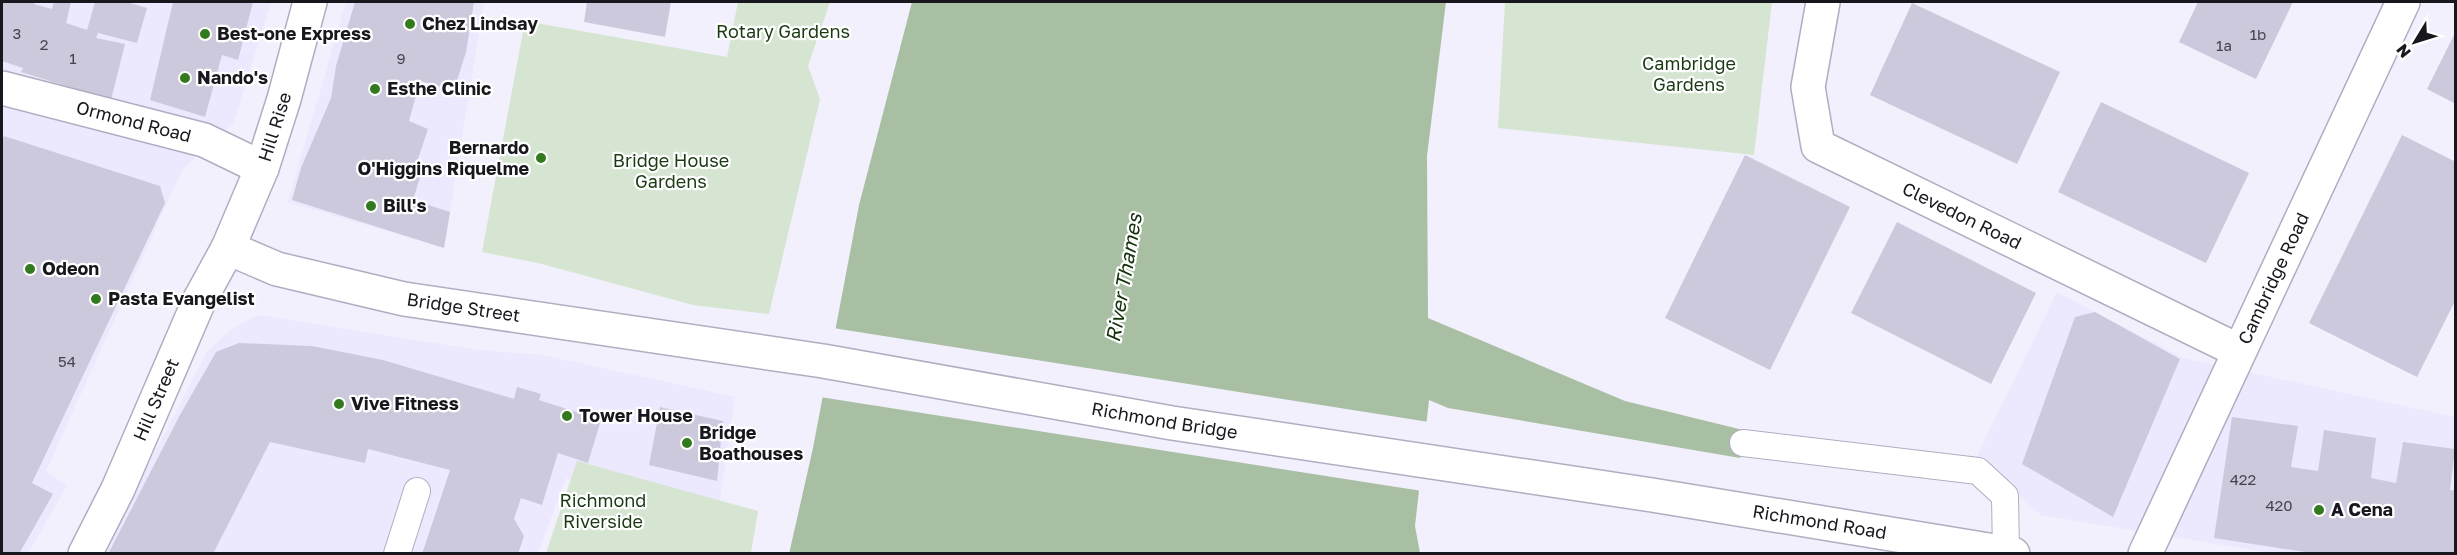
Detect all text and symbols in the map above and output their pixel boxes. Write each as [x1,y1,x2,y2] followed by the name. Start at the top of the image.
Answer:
[422,12,538,34] place label: Chez Lindsay
[2385,12,2445,72] north arrow
[403,17,417,31] marker: Chez Lindsay
[716,20,850,42] park label: Rotary Gardens
[217,22,371,44] place label: Best-one Express
[13,24,21,42] house number: 3
[2250,25,2266,43] house number: 1b
[198,27,212,41] marker: Best-one Express
[40,35,48,53] house number: 2
[2216,36,2232,54] house number: 1a
[2392,40,2415,62] text: N
[69,49,77,67] house number: 1
[396,49,406,67] house number: 9
[1642,52,1736,95] park label: Cambridge Gardens
[197,66,268,88] place label: Nando's
[178,71,192,85] marker: Nando's
[387,77,491,99] place label: Esthe Clinic
[368,82,382,96] marker: Esthe Clinic
[253,90,295,164] street label: Hill Rise
[74,96,194,146] street label: Ormond Road
[357,136,529,179] place label: Bernardo O'Higgins Riquelme
[613,149,729,192] park label: Bridge House Gardens
[534,151,548,165] marker: Bernardo O'Higgins Riquelme
[1899,177,2025,253] street label: Clevedon Road
[383,194,426,216] place label: Bill's
[364,199,378,213] marker: Bill's
[2233,209,2313,347] street label: Cambridge Road
[1100,210,1146,344] water label: River Thames
[42,257,99,279] place label: Odeon
[23,262,37,276] marker: Odeon
[108,287,255,309] place label: Pasta Evangelist
[406,288,522,326] street label: Bridge Street
[89,292,103,306] marker: Pasta Evangelist
[58,352,76,370] house number: 54
[128,355,183,444] street label: Hill Street
[351,392,459,414] place label: Vive Fitness
[332,397,346,411] marker: Vive Fitness
[1090,397,1239,443] street label: Richmond Bridge
[579,404,693,426] place label: Tower House
[560,409,574,423] marker: Tower House
[699,421,803,464] place label: Bridge Boathouses
[680,436,694,450] marker: Bridge Boathouses
[2230,470,2256,488] house number: 422
[560,489,646,532] park label: Richmond Riverside
[2265,496,2293,514] house number: 420
[2331,498,2393,520] place label: A Cena
[1751,500,1888,543] street label: Richmond Road
[2312,503,2326,517] marker: A Cena

